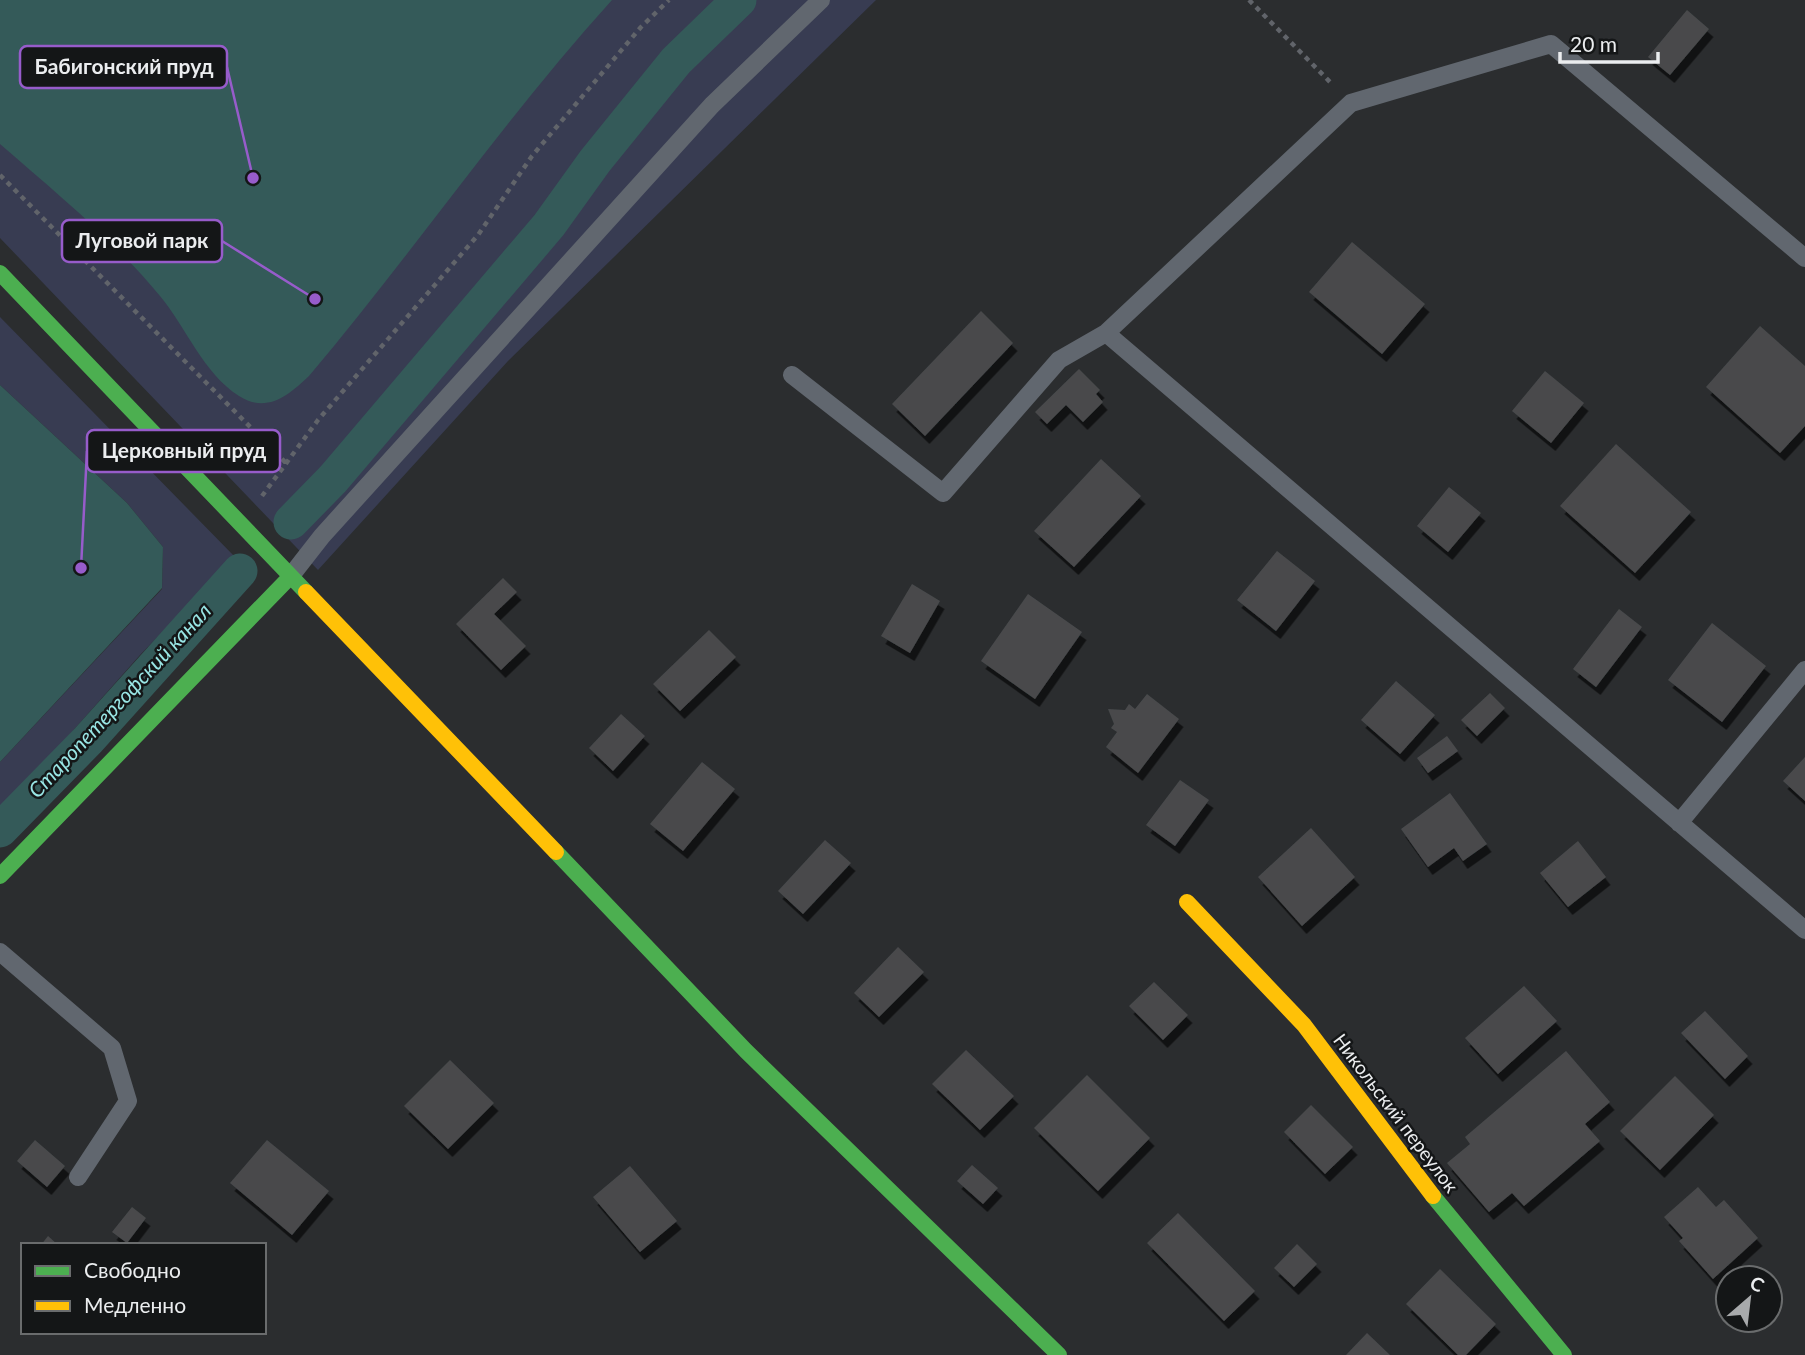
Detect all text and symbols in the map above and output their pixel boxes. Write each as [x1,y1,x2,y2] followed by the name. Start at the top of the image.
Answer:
[1560,21,1658,65] scale bar
[1570,31,1617,56] text: 20 m
[20,46,227,88] callout: Бабигонский пруд
[34,53,214,78] text: Бабигонский пруд
[62,220,222,262] callout: Луговой парк
[75,227,209,252] text: Луговой парк
[87,430,280,472] callout: Церковный пруд
[102,437,266,462] text: Церковный пруд
[22,598,215,802] water label: Старопетергофский канал
[1329,1029,1464,1197] street label: Никольский переулок
[21,1243,266,1334] legend
[84,1257,181,1282] text: Свободно
[1714,1264,1784,1334] north arrow
[1746,1270,1769,1297] text: С
[84,1292,186,1317] text: Медленно

